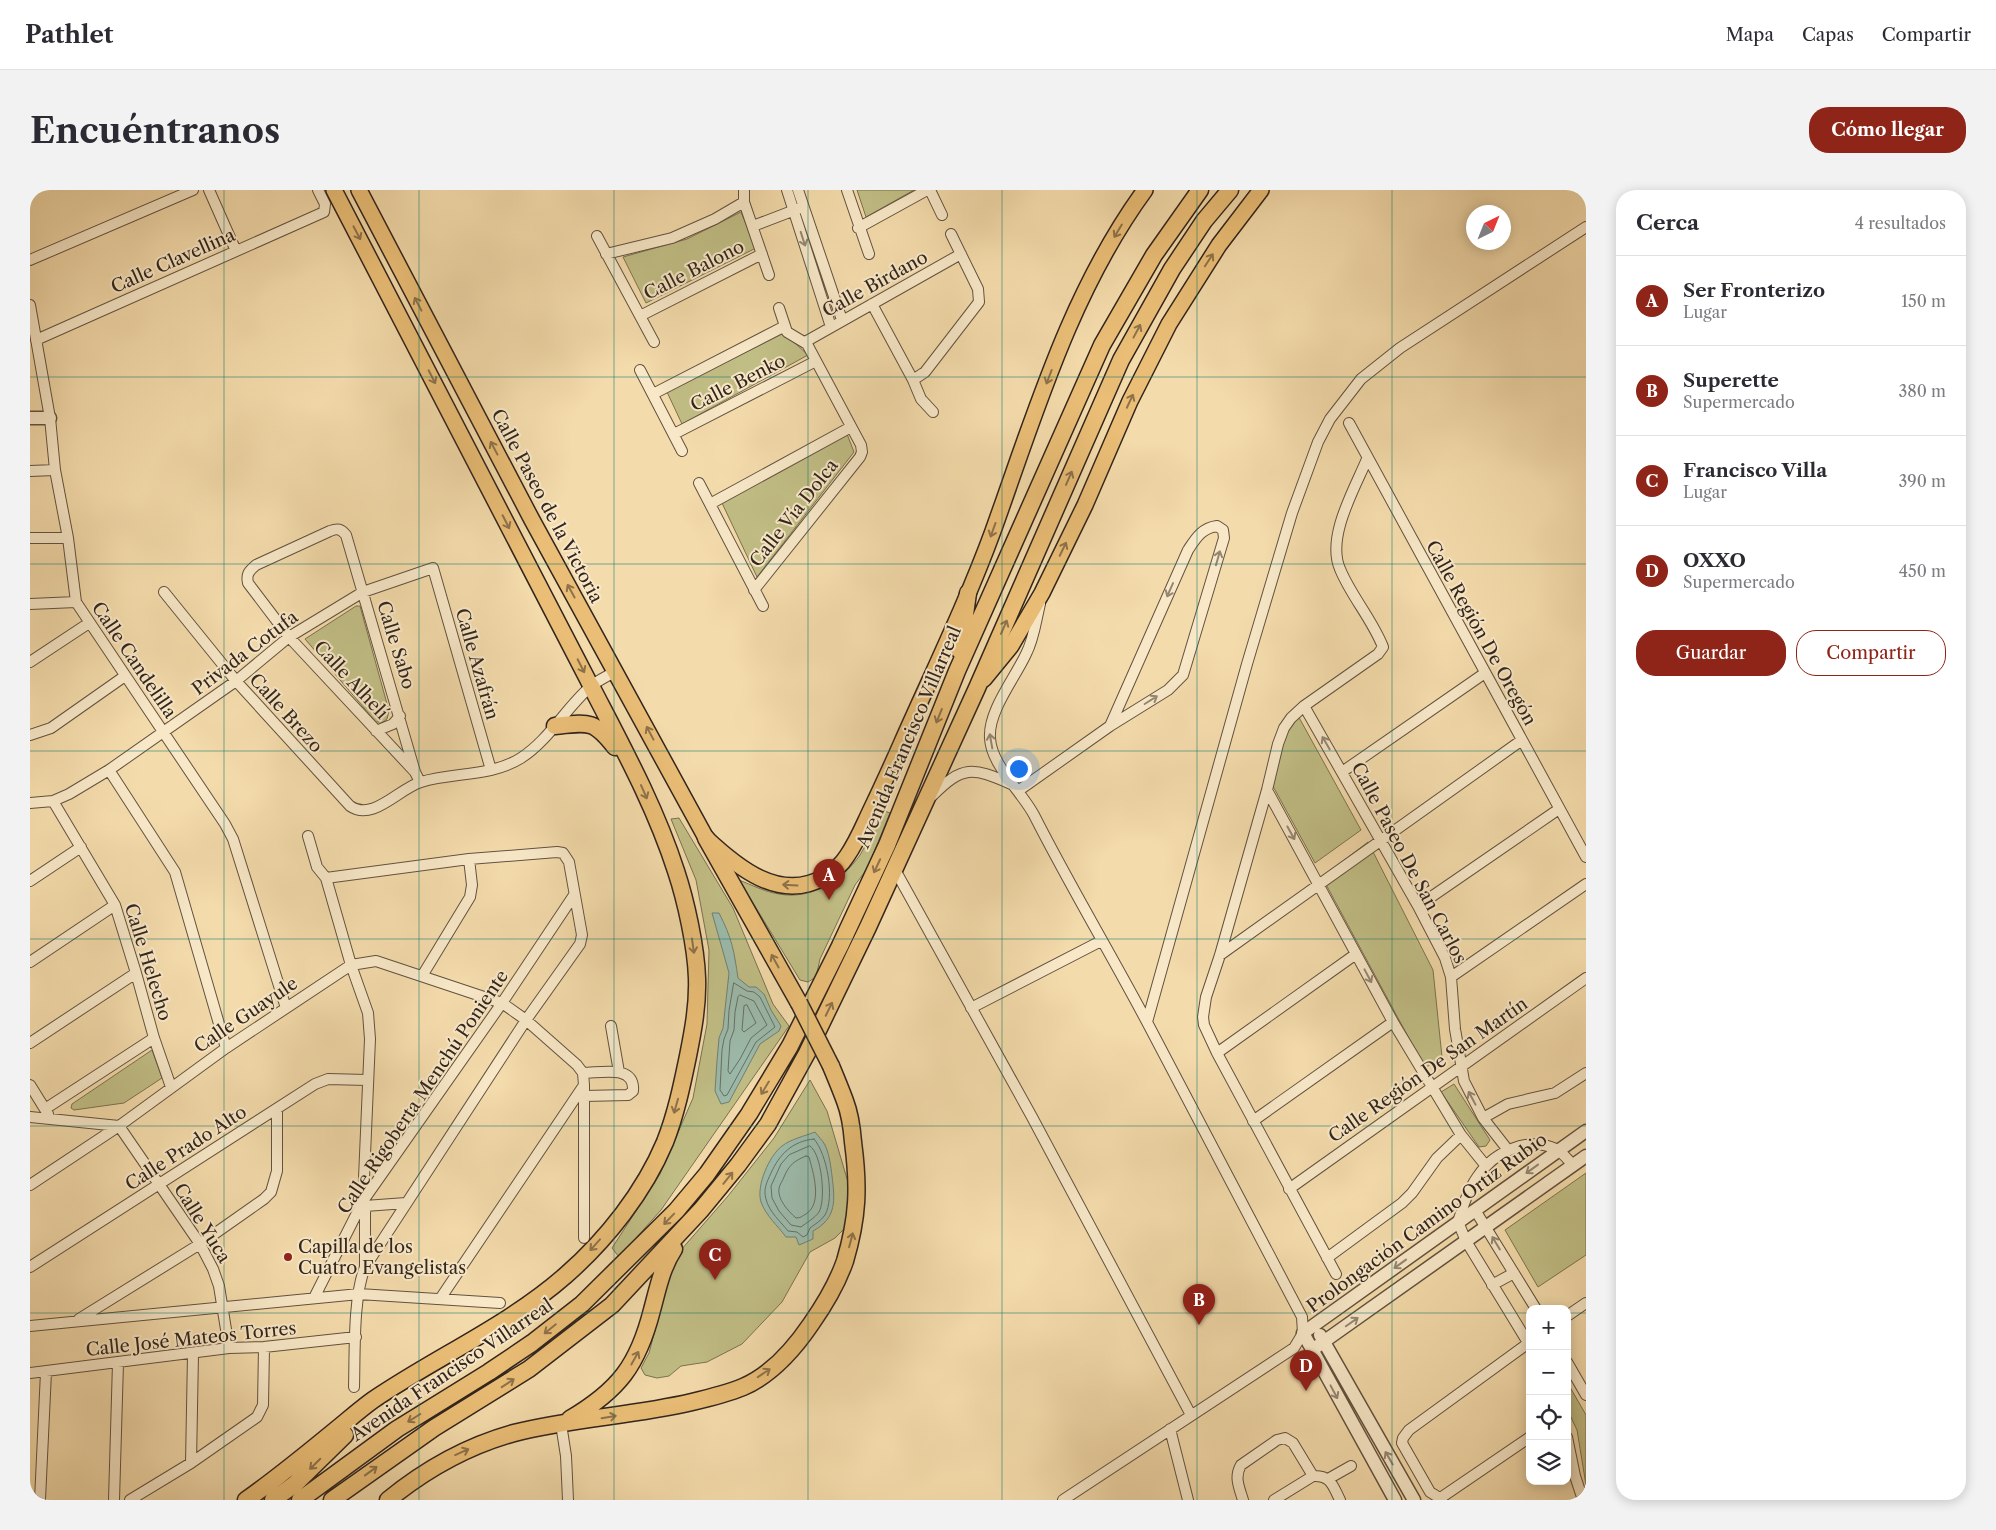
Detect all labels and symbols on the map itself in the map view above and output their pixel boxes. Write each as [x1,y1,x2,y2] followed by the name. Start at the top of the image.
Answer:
[1466,205,1511,250] north arrow
[1113,223,1123,237] one-way arrow
[108,224,239,298] street label: Calle Clavellina
[352,226,362,241] one-way arrow
[799,231,808,246] one-way arrow
[640,235,748,305] street label: Calle Balono
[818,246,932,322] street label: Calle Birdano
[1205,253,1215,267] one-way arrow
[413,297,422,312] one-way arrow
[1133,324,1142,339] one-way arrow
[687,350,789,416] street label: Calle Benko
[1044,369,1053,384] one-way arrow
[427,370,437,385] one-way arrow
[1126,394,1136,409] one-way arrow
[487,405,608,607] street label: Calle Paseo de la Victoria
[489,440,499,455] one-way arrow
[745,454,843,571] street label: Calle Vía Dolca
[1066,471,1075,486] one-way arrow
[502,514,511,529] one-way arrow
[988,522,997,537] one-way arrow
[1421,537,1541,729] street label: Calle Región De Oregón
[1059,542,1068,557] one-way arrow
[1213,551,1223,567] one-way arrow
[1165,582,1175,597] one-way arrow
[566,584,576,598] one-way arrow
[87,598,181,723] street label: Calle Candelilla
[372,598,420,692] street label: Calle Sabo
[188,606,303,700] street label: Privada Cotufa
[451,606,503,722] street label: Calle Azafrán
[999,620,1009,635] one-way arrow
[852,623,966,852] street label: Avenida Francisco Villarreal
[309,636,393,724] street label: Calle Alhelí
[577,658,586,673] one-way arrow
[245,669,327,757] street label: Calle Brezo
[1144,695,1158,705] one-way arrow
[934,708,943,723] one-way arrow
[644,726,654,741] one-way arrow
[986,734,996,750] one-way arrow
[1320,737,1330,751] one-way arrow
[1006,756,1032,782] your location
[1347,759,1471,967] street label: Calle Paseo De San Carlos
[640,784,650,799] one-way arrow
[1286,825,1296,840] one-way arrow
[871,858,881,873] one-way arrow
[813,859,845,900] pin: A
[782,881,798,890] one-way arrow
[120,901,176,1023] street label: Calle Helecho
[688,938,698,954] one-way arrow
[769,954,779,968] one-way arrow
[333,966,513,1218] street label: Calle Rigoberta Menchú Poniente
[1363,968,1373,983] one-way arrow
[190,972,302,1058] street label: Calle Guayule
[1324,993,1532,1147] street label: Calle Región De San Martín
[824,1002,834,1017] one-way arrow
[759,1080,769,1094] one-way arrow
[1467,1091,1477,1106] one-way arrow
[671,1098,681,1114] one-way arrow
[121,1101,251,1195] street label: Calle Prado Alto
[1303,1128,1551,1318] street label: Prolongación Camino Ortiz Rubio
[1526,1163,1539,1174] one-way arrow
[722,1171,733,1184] one-way arrow
[169,1179,235,1267] street label: Calle Yuca
[663,1212,675,1225] one-way arrow
[847,1232,856,1248] one-way arrow
[298,1236,466,1279] place label: Capilla de los Cuatro Evangelistas
[1491,1237,1501,1251] one-way arrow
[590,1239,601,1252] one-way arrow
[699,1239,731,1280] pin: C
[282,1251,294,1263] marker: Capilla de los Cuatro Evangelistas
[1393,1259,1407,1269] one-way arrow
[1183,1284,1215,1325] pin: B
[346,1294,557,1447] street label: Avenida Francisco Villarreal
[85,1317,297,1361] street label: Calle José Mateos Torres
[1345,1317,1359,1327] one-way arrow
[544,1324,557,1335] one-way arrow
[630,1350,640,1365] one-way arrow
[1290,1350,1322,1391] pin: D
[757,1368,771,1378] one-way arrow
[500,1378,514,1388] one-way arrow
[1330,1384,1340,1398] one-way arrow
[601,1411,617,1421] one-way arrow
[407,1413,421,1423] one-way arrow
[454,1446,469,1456] one-way arrow
[1384,1451,1394,1465] one-way arrow
[309,1458,321,1470] one-way arrow
[364,1466,378,1476] one-way arrow

